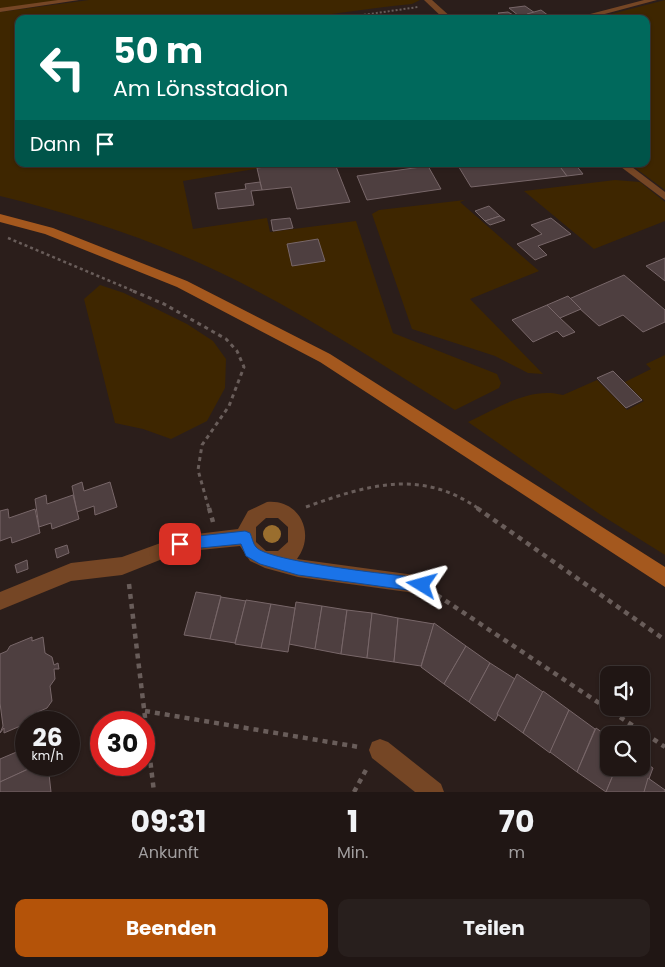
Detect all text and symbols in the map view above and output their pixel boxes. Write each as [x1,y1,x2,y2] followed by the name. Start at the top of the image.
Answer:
[113,26,203,75] text: 50 m
[30,35,95,100] icon: left
[113,73,288,104] text: Am Lönsstadion
[91,130,119,158] icon: arrive
[30,131,81,158] text: Dann
[159,523,201,565] pin
[166,530,194,558] icon: arrive
[395,558,447,610] position arrow
[600,666,650,776] map controls
[600,666,650,716] button: sound
[90,711,155,776] speed limit sign: 30
[32,720,63,755] text: 26
[600,726,650,776] button: search
[32,747,63,764] text: km/h
[131,800,206,843] text: 09:31
[347,800,358,843] text: 1
[499,800,534,843] text: 70
[138,841,199,864] text: Ankunft
[337,841,368,864] text: Min.
[508,841,525,864] text: m
[15,899,328,957] button: Beenden
[338,899,650,957] button: Teilen

